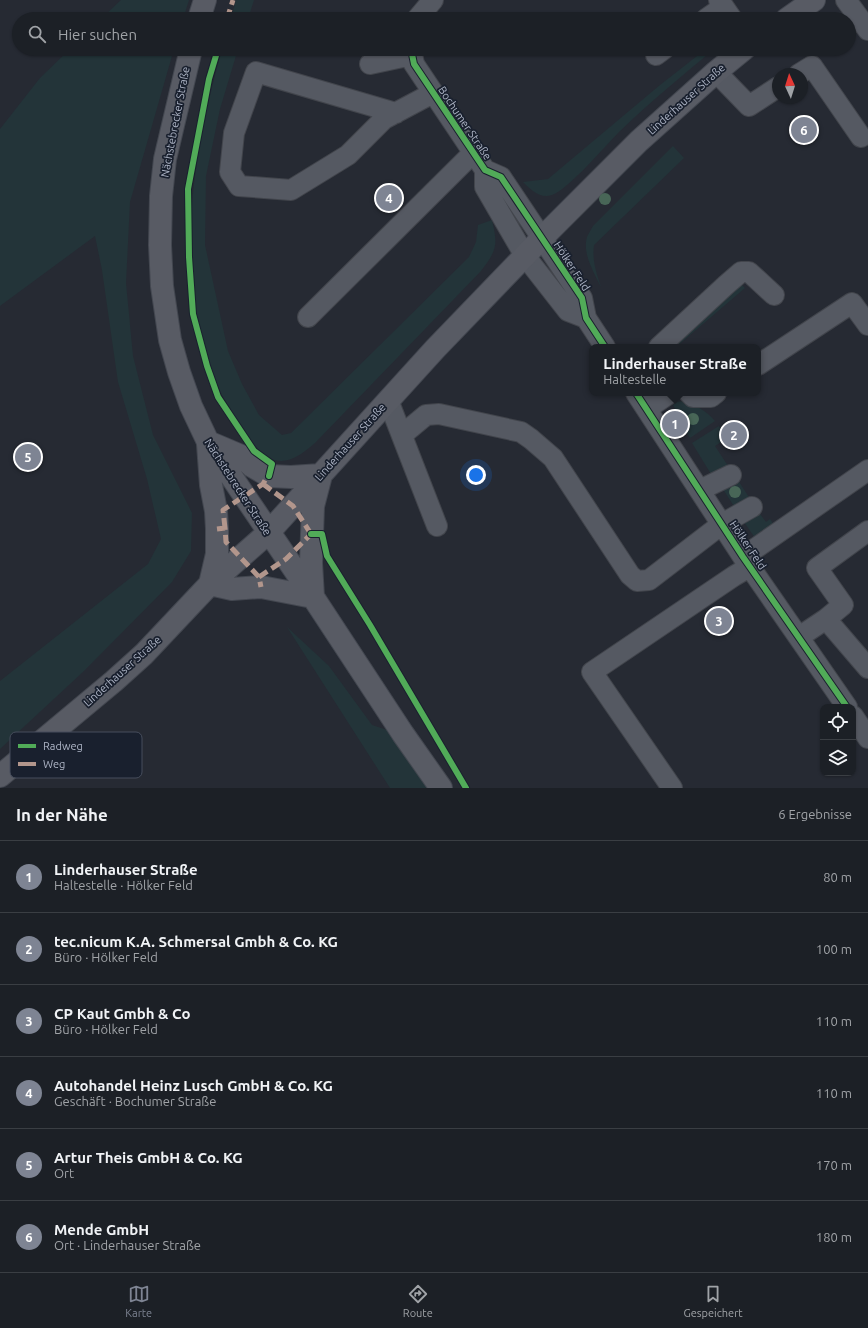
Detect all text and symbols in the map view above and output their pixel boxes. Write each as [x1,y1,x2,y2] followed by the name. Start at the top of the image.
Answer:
[12,12,856,56] search box
[26,23,48,45] icon: search
[58,26,137,43] text: Hier suchen
[645,61,727,137] street label: Linderhauser Straße
[158,66,192,178] street label: Nächstebrecker Straße
[772,68,808,104] north arrow
[436,84,494,162] street label: Bochumer Straße
[791,115,817,145] pin: 6
[376,183,402,213] pin: 4
[552,239,592,293] street label: Hölker Feld
[589,344,761,396] popup
[603,355,747,372] text: Linderhauser Straße
[603,372,667,386] text: Haltestelle
[312,401,388,483] street label: Linderhauser Straße
[662,409,688,439] pin: 1
[721,420,747,450] pin: 2
[202,437,274,537] street label: Nächstebrecker Straße
[15,442,41,472] pin: 5
[466,465,486,485] your location
[727,518,769,572] street label: Hölker Feld
[706,606,732,636] pin: 3
[81,633,163,709] street label: Linderhauser Straße
[820,704,856,776] map controls
[820,704,856,740] button: locate
[10,732,142,778] legend
[43,740,83,752] text: Radweg
[820,740,856,776] button: layers
[43,758,65,770] text: Weg
[16,805,108,824] text: In der Nähe
[778,807,852,821] text: 6 Ergebnisse
[54,861,198,878] text: Linderhauser Straße
[25,870,33,884] text: 1
[823,870,852,884] text: 80 m
[54,878,193,892] text: Haltestelle · Hölker Feld
[54,933,338,950] text: tec.nicum K.A. Schmersal Gmbh & Co. KG
[25,942,33,956] text: 2
[816,942,852,956] text: 100 m
[54,950,158,964] text: Büro · Hölker Feld
[54,1005,190,1022] text: CP Kaut Gmbh & Co
[25,1014,33,1028] text: 3
[816,1014,852,1028] text: 110 m
[54,1022,158,1036] text: Büro · Hölker Feld
[54,1077,333,1094] text: Autohandel Heinz Lusch GmbH & Co. KG
[25,1086,33,1100] text: 4
[816,1086,852,1100] text: 110 m
[54,1094,216,1108] text: Geschäft · Bochumer Straße
[54,1149,243,1166] text: Artur Theis GmbH & Co. KG
[25,1158,33,1172] text: 5
[816,1158,852,1172] text: 170 m
[54,1166,74,1180] text: Ort
[54,1221,149,1238] text: Mende GmbH
[25,1230,33,1244] text: 6
[816,1230,852,1244] text: 180 m
[54,1238,201,1252] text: Ort · Linderhauser Straße
[125,1283,152,1319] tab: Karte
[403,1283,433,1319] tab: Route
[683,1283,743,1319] tab: Gespeichert

